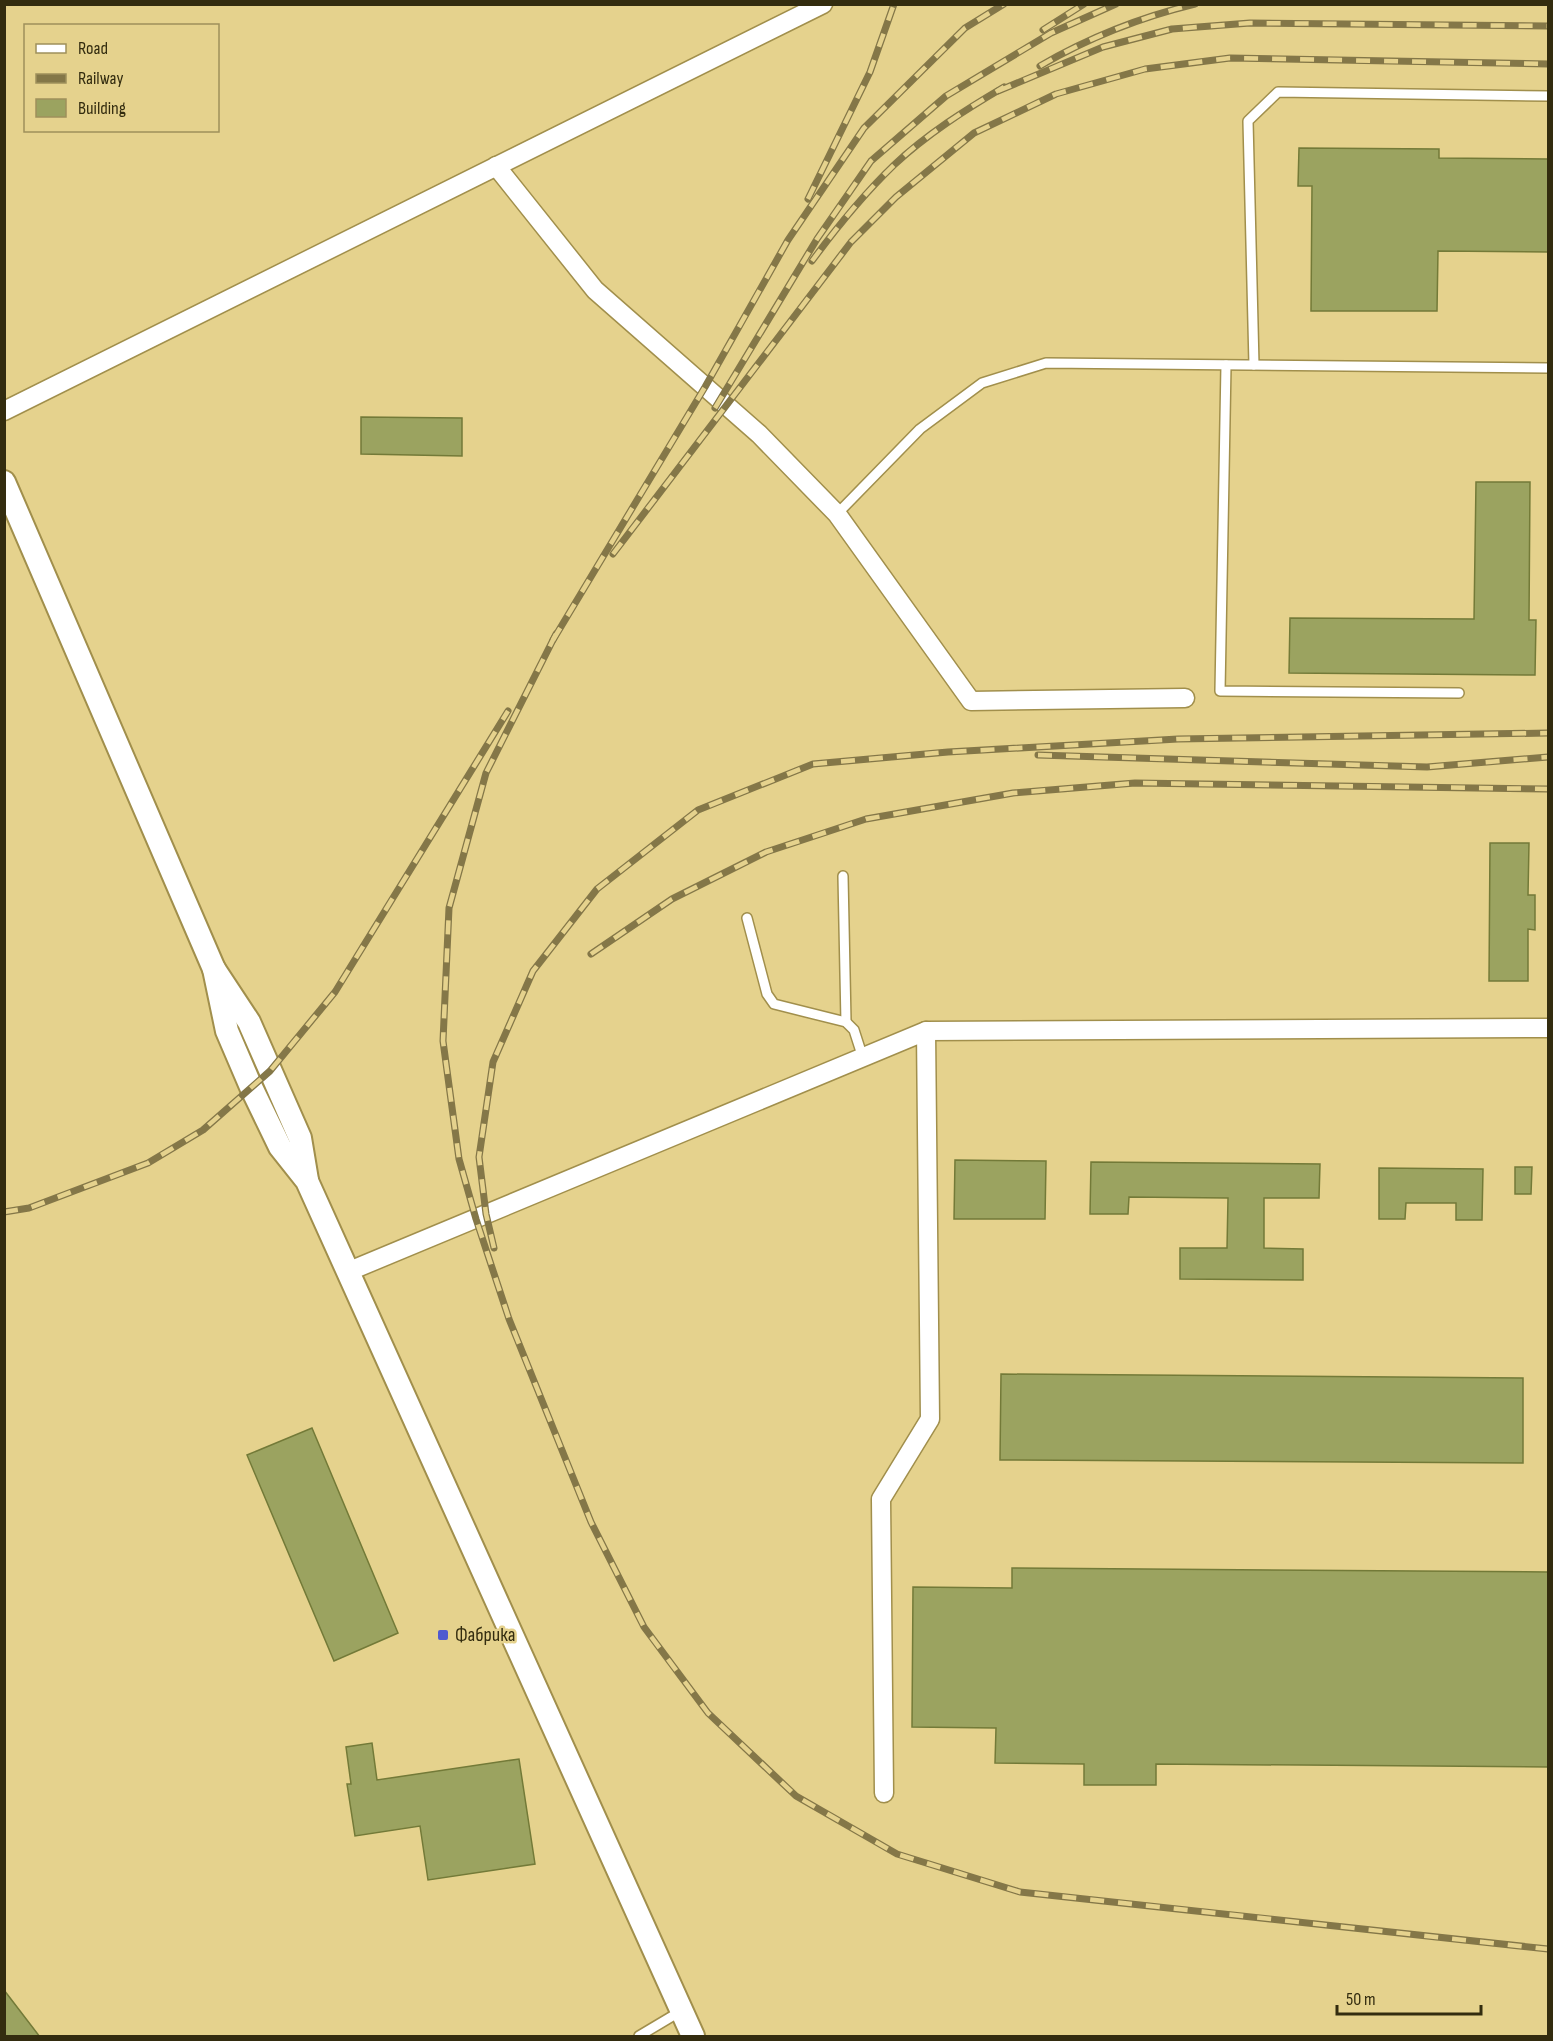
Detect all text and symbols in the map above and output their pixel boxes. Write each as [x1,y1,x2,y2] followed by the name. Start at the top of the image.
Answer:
[24,24,219,132] legend
[78,38,108,59] text: Road
[78,68,123,89] text: Railway
[78,98,126,119] text: Building
[455,1623,515,1647] place label: Фабрика
[436,1628,450,1642] marker: Фабрика
[1337,1978,1481,2016] scale bar
[1346,1989,1376,2010] text: 50 m

